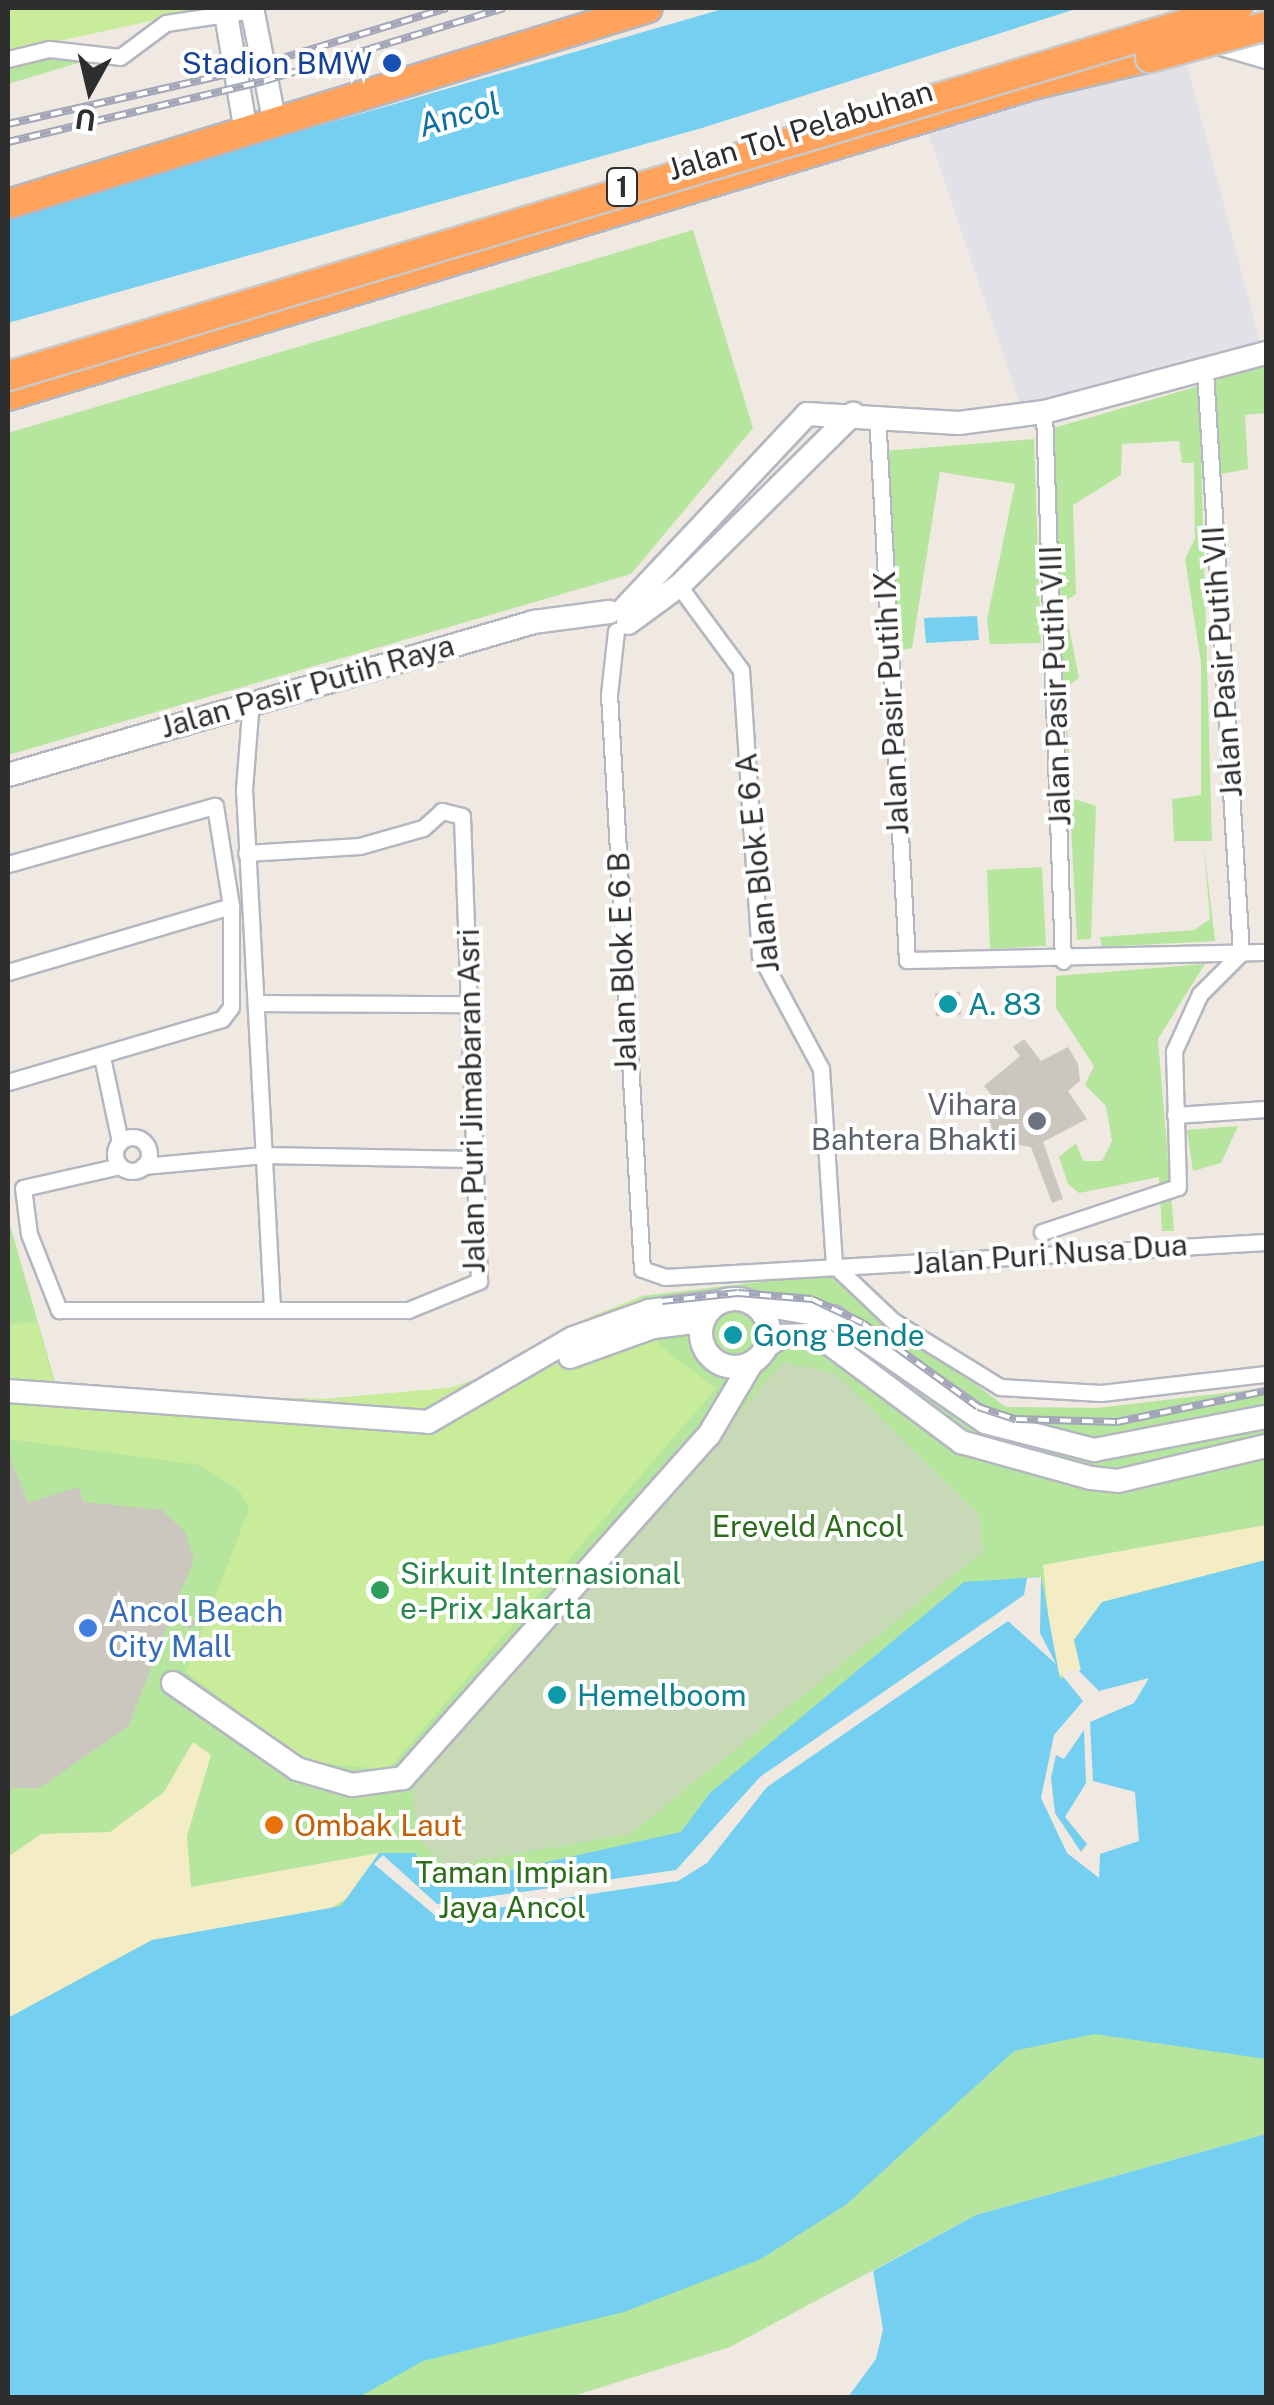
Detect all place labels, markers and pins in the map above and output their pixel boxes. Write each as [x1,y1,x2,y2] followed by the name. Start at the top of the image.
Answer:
[182,45,372,81] place label: Stadion BMW
[381,52,403,74] marker: Stadion BMW
[968,986,1042,1022] place label: A. 83
[937,993,959,1015] marker: A. 83
[811,1086,1017,1156] place label: Vihara Bahtera Bhakti
[1026,1110,1048,1132] marker: Vihara Bahtera Bhakti
[753,1317,925,1353] place label: Gong Bende
[722,1324,744,1346] marker: Gong Bende
[400,1555,681,1626] place label: Sirkuit Internasional e-Prix Jakarta
[369,1579,391,1601] marker: Sirkuit Internasional e-Prix Jakarta
[108,1593,283,1664] place label: Ancol Beach City Mall
[77,1617,99,1639] marker: Ancol Beach City Mall
[577,1677,746,1713] place label: Hemelboom
[546,1684,568,1706] marker: Hemelboom
[294,1807,463,1843] place label: Ombak Laut
[263,1814,285,1836] marker: Ombak Laut

